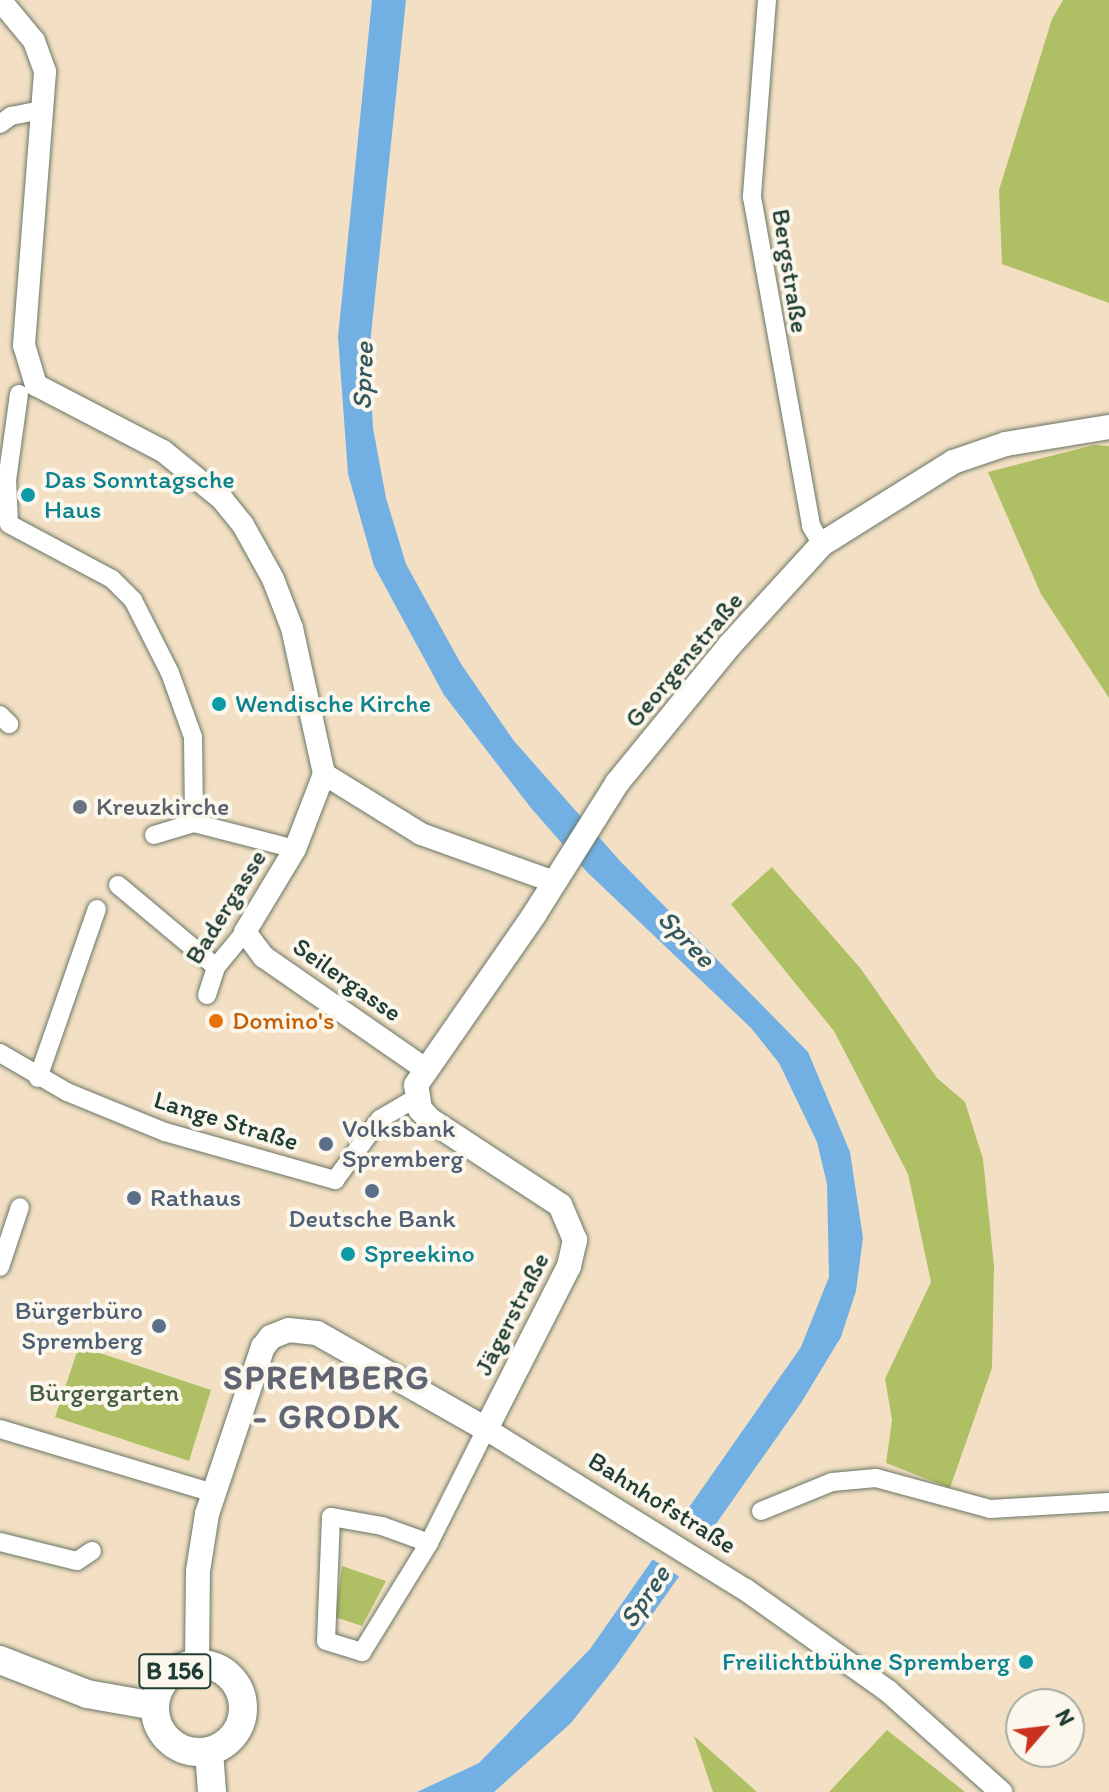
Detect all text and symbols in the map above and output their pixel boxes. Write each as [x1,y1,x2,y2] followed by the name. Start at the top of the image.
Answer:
[765,207,815,335] street label: Bergstraße
[344,342,380,410] water label: Spree
[44,464,235,526] place label: Das Sonntagsche Haus
[19,486,37,504] marker: Das Sonntagsche Haus
[618,586,750,734] street label: Georgenstraße
[235,688,431,720] place label: Wendische Kirche
[210,695,228,713] marker: Wendische Kirche
[96,791,230,823] place label: Kreuzkirche
[71,798,89,816] marker: Kreuzkirche
[179,844,273,970] street label: Badergasse
[651,902,723,974] water label: Spree
[287,931,407,1029] street label: Seilergasse
[232,1005,335,1037] place label: Domino's
[207,1012,225,1030] marker: Domino's
[150,1084,302,1158] street label: Lange Straße
[342,1113,463,1174] place label: Volksbank Spremberg
[317,1135,335,1153] marker: Volksbank Spremberg
[150,1182,241,1214] place label: Rathaus
[363,1182,381,1200] marker: Deutsche Bank
[125,1189,143,1207] marker: Rathaus
[288,1203,456,1235] place label: Deutsche Bank
[364,1238,475,1270] place label: Spreekino
[339,1245,357,1263] marker: Spreekino
[468,1247,556,1381] street label: Jägerstraße
[15,1295,143,1356] place label: Bürgerbüro Spremberg
[150,1317,168,1335] marker: Bürgerbüro Spremberg
[223,1357,431,1436] district label: SPREMBERG - GRODK
[29,1377,179,1409] park label: Bürgergarten
[582,1445,742,1561] street label: Bahnhofstraße
[611,1559,677,1633] water label: Spree
[722,1646,1010,1678] place label: Freilichtbühne Spremberg
[137,1651,213,1691] road number: B 156
[1017,1653,1035,1671] marker: Freilichtbühne Spremberg
[1005,1688,1085,1768] north arrow
[1049,1705,1080,1730] text: N

